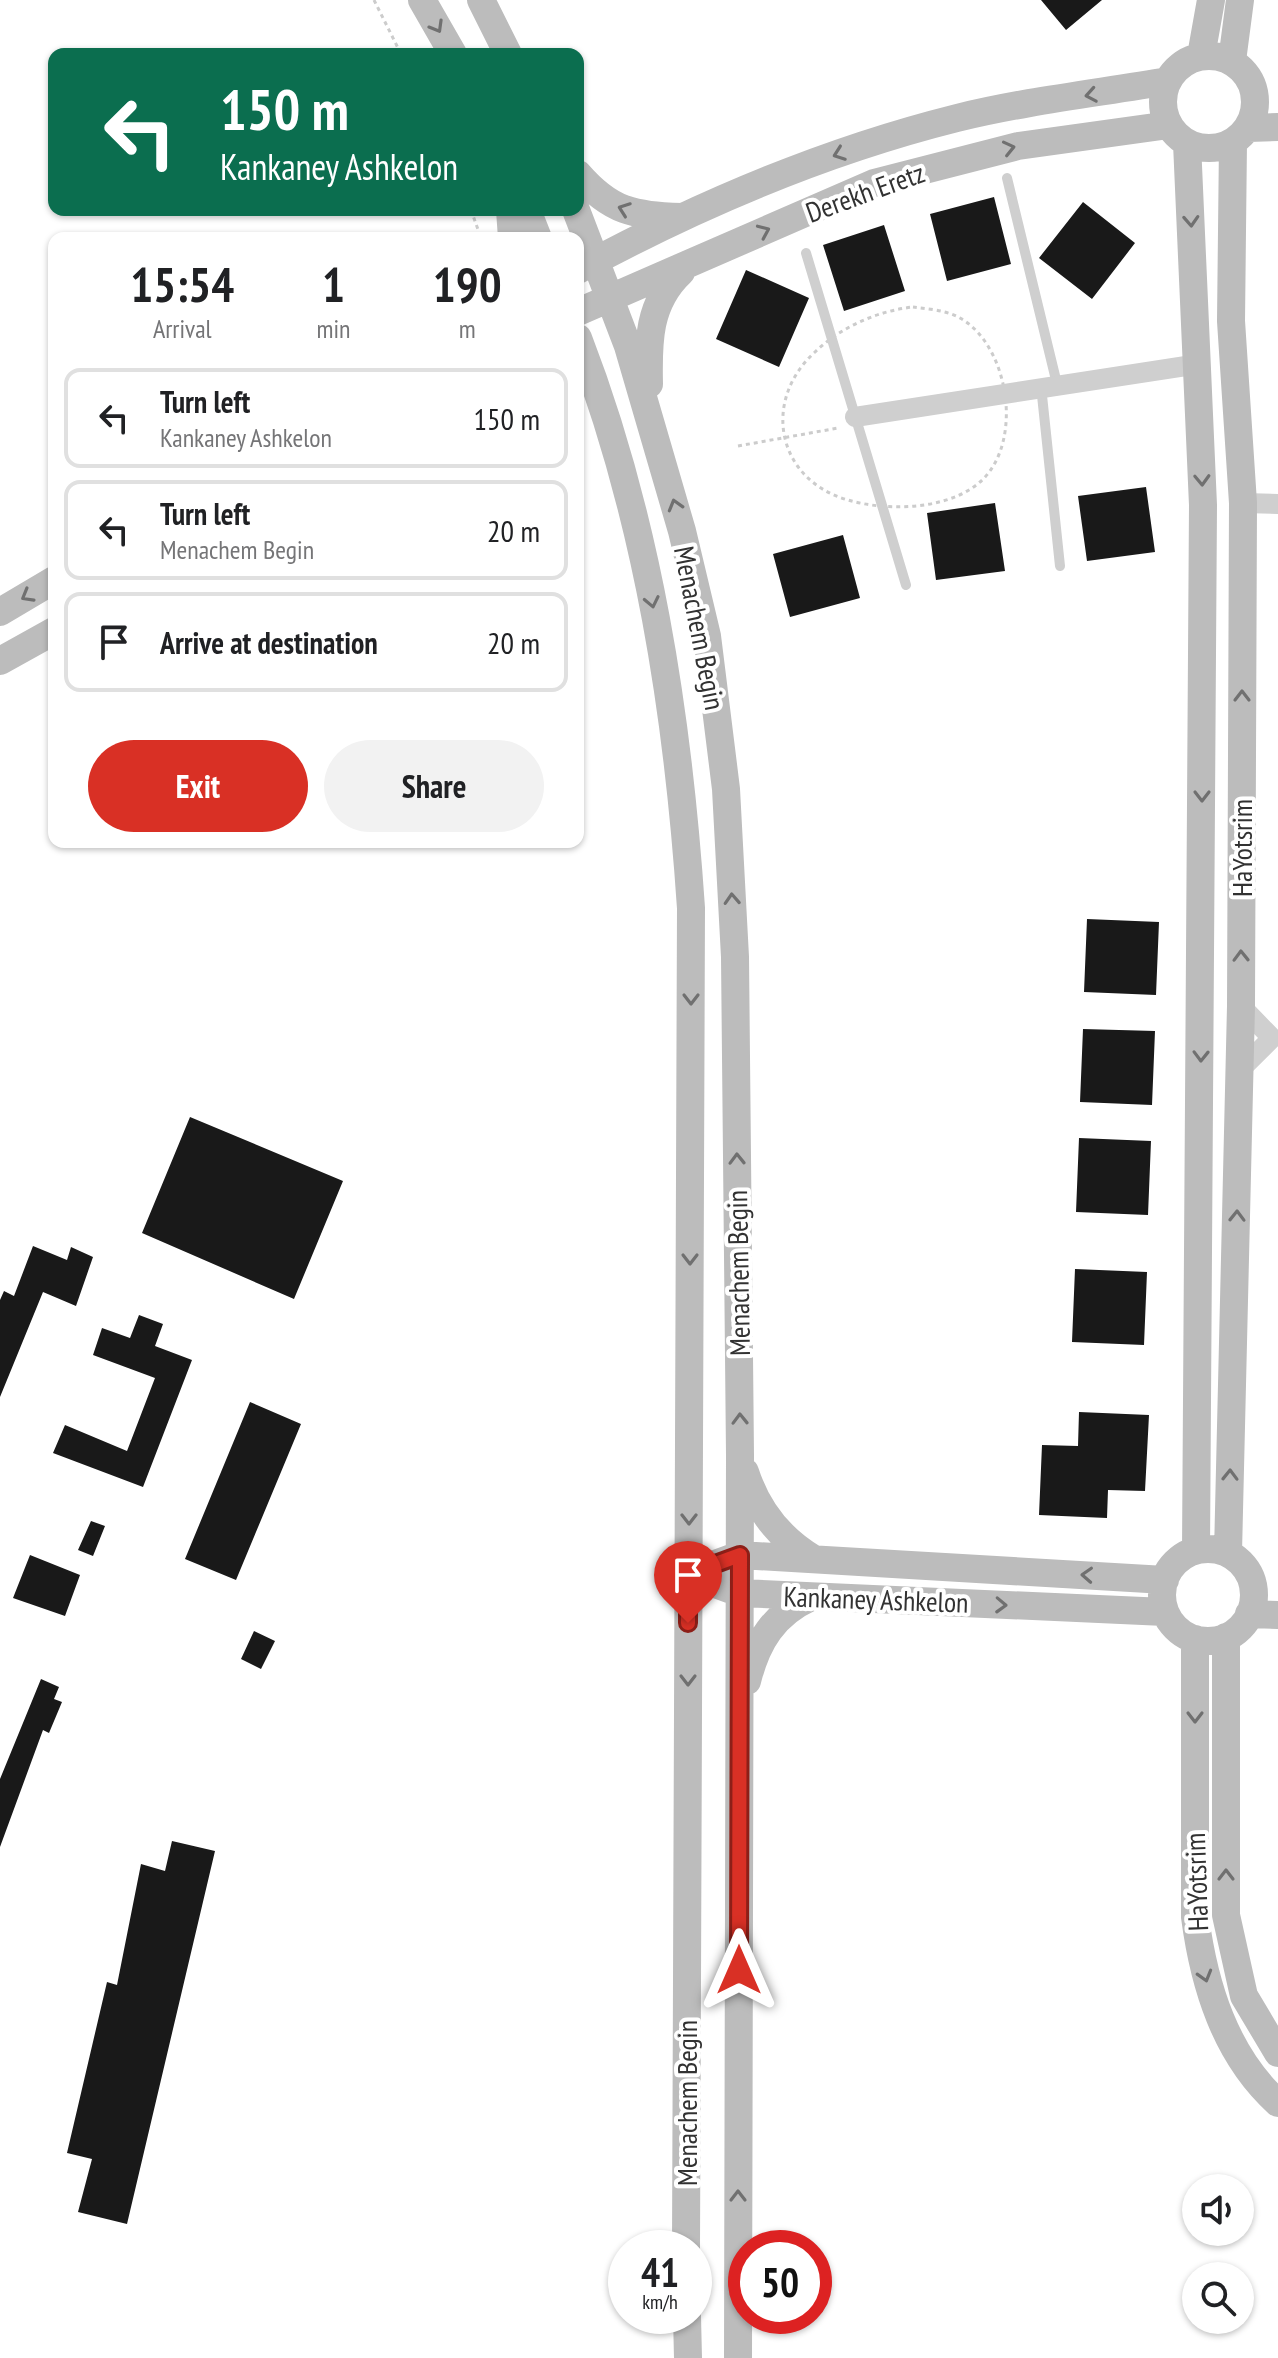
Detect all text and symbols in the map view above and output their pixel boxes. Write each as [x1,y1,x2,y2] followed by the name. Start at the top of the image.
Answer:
[427,18,443,33] one-way arrow
[220,73,349,145] text: 150 m
[88,80,192,184] icon: left
[1084,85,1098,102] one-way arrow
[1002,141,1016,158] one-way arrow
[220,143,458,190] text: Kankaney Ashkelon
[832,144,846,161] one-way arrow
[801,153,929,231] street label: Derekh Eretz
[618,202,632,219] one-way arrow
[1182,215,1199,228] one-way arrow
[756,224,770,240] one-way arrow
[130,253,234,315] text: 15:54
[322,253,345,315] text: 1
[433,253,502,315] text: 190
[153,312,212,345] text: Arrival
[316,312,350,345] text: min
[459,312,476,345] text: m
[160,382,250,421] text: Turn left
[92,396,136,440] icon: left
[474,399,540,438] text: 150 m
[160,421,332,454] text: Kankaney Ashkelon
[1193,474,1211,487] one-way arrow
[160,494,250,533] text: Turn left
[667,498,684,512] one-way arrow
[92,508,136,552] icon: left
[487,511,540,550] text: 20 m
[160,533,314,566] text: Menachem Begin
[666,543,734,713] street label: Menachem Begin
[21,586,36,602] one-way arrow
[642,595,659,609] one-way arrow
[92,620,136,664] icon: arrive
[160,623,378,662] text: Arrive at destination
[487,623,540,662] text: 20 m
[1233,689,1250,702] one-way arrow
[88,740,308,832] button: Exit
[324,740,544,832] button: Share
[1193,790,1211,803] one-way arrow
[1223,799,1260,897] street label: HaYotsrim
[724,892,741,905] one-way arrow
[1232,949,1249,962] one-way arrow
[682,993,700,1006] one-way arrow
[1192,1050,1209,1063] one-way arrow
[728,1152,746,1165] one-way arrow
[718,1190,758,1356] street label: Menachem Begin
[1228,1209,1246,1222] one-way arrow
[681,1253,698,1266] one-way arrow
[731,1412,749,1425] one-way arrow
[1222,1468,1239,1481] one-way arrow
[680,1513,697,1526] one-way arrow
[654,1541,722,1623] pin
[666,1553,710,1597] icon: arrive
[1080,1567,1093,1584] one-way arrow
[783,1577,969,1621] street label: Kankaney Ashkelon
[995,1596,1008,1613] one-way arrow
[679,1674,697,1687] one-way arrow
[1186,1711,1204,1724] one-way arrow
[1176,1832,1216,1932] street label: HaYotsrim
[1217,1868,1235,1881] one-way arrow
[697,1928,781,2012] position arrow
[1196,1969,1212,1983] one-way arrow
[668,2020,705,2186] street label: Menachem Begin
[1182,2174,1254,2334] map controls
[1182,2174,1254,2246] button: sound
[729,2189,747,2202] one-way arrow
[728,2230,832,2334] speed limit sign: 50
[641,2246,679,2298] text: 41
[1182,2262,1254,2334] button: search
[642,2289,678,2315] text: km/h

